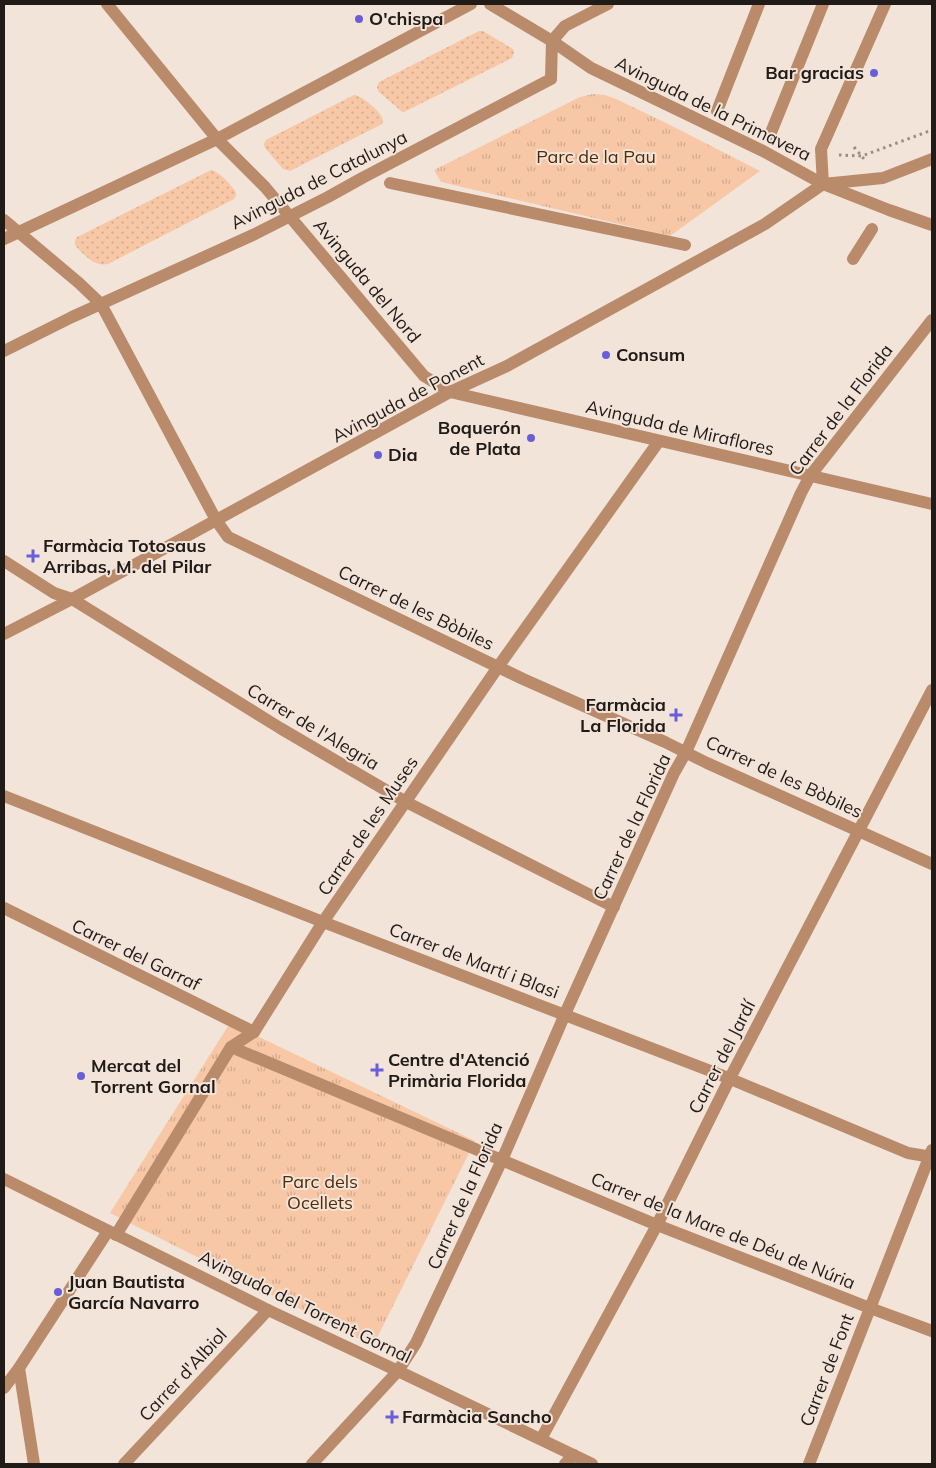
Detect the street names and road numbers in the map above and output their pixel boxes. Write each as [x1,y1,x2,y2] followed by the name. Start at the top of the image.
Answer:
[612,51,815,166] street label: Avinguda de la Primavera
[227,125,411,234] street label: Avinguda de Catalunya
[309,214,426,348] street label: Avinguda del Nord
[784,339,898,480] street label: Carrer de la Florida
[328,348,488,447] street label: Avinguda de Ponent
[584,395,777,460] street label: Avinguda de Miraflores
[335,560,498,655] street label: Carrer de les Bòbiles
[243,678,384,775] street label: Carrer de l'Alegria
[702,730,866,823] street label: Carrer de les Bòbiles
[588,750,676,904] street label: Carrer de la Florida
[312,752,423,900] street label: Carrer de les Muses
[68,913,205,996] street label: Carrer del Garraf
[386,918,562,1004] street label: Carrer de Martí i Blasi
[683,995,761,1118] street label: Carrer del Jardí
[422,1119,507,1273] street label: Carrer de la Florida
[588,1167,859,1294] street label: Carrer de la Mare de Déu de Núria
[195,1245,415,1368] street label: Avinguda del Torrent Gornal
[794,1310,859,1429] street label: Carrer de Font
[134,1323,232,1426] street label: Carrer d'Albiol

